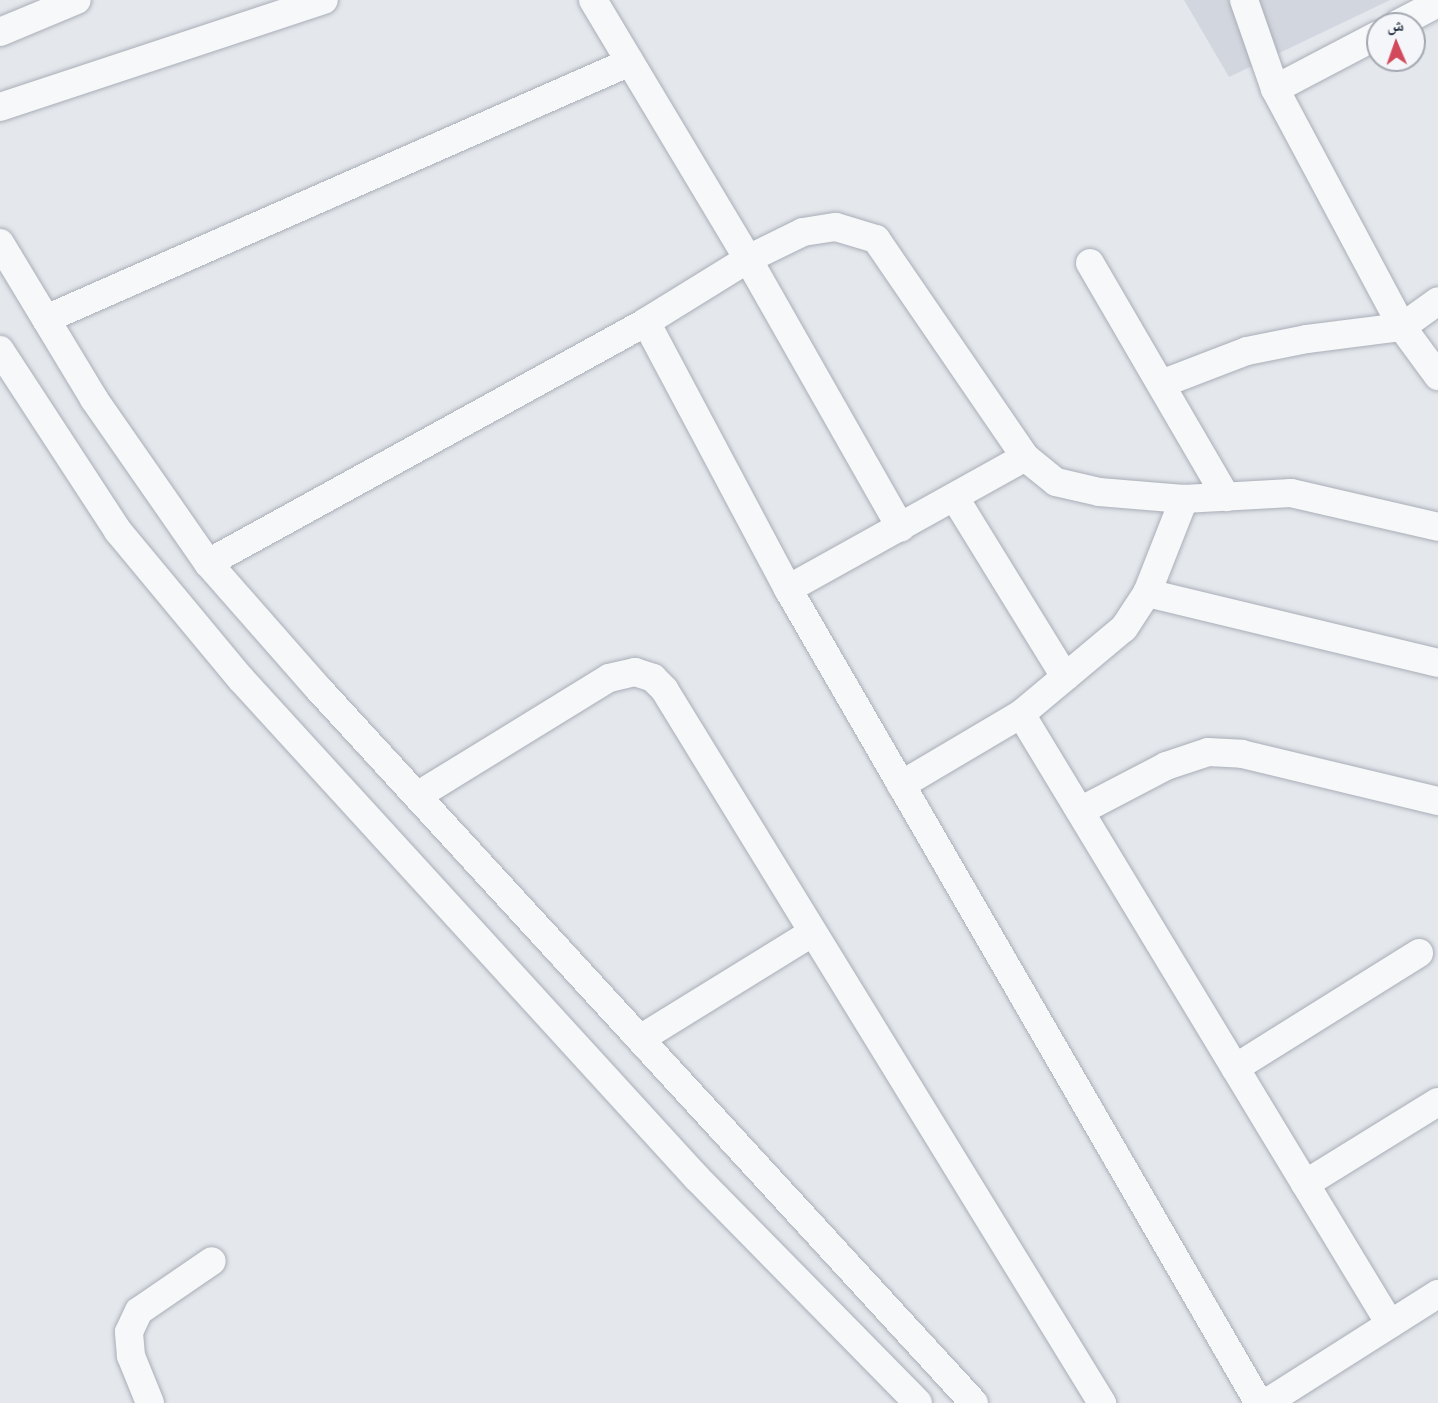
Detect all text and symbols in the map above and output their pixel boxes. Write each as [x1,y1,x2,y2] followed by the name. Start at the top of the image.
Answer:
[1366,12,1426,72] north arrow
[1387,16,1404,35] text: ش

